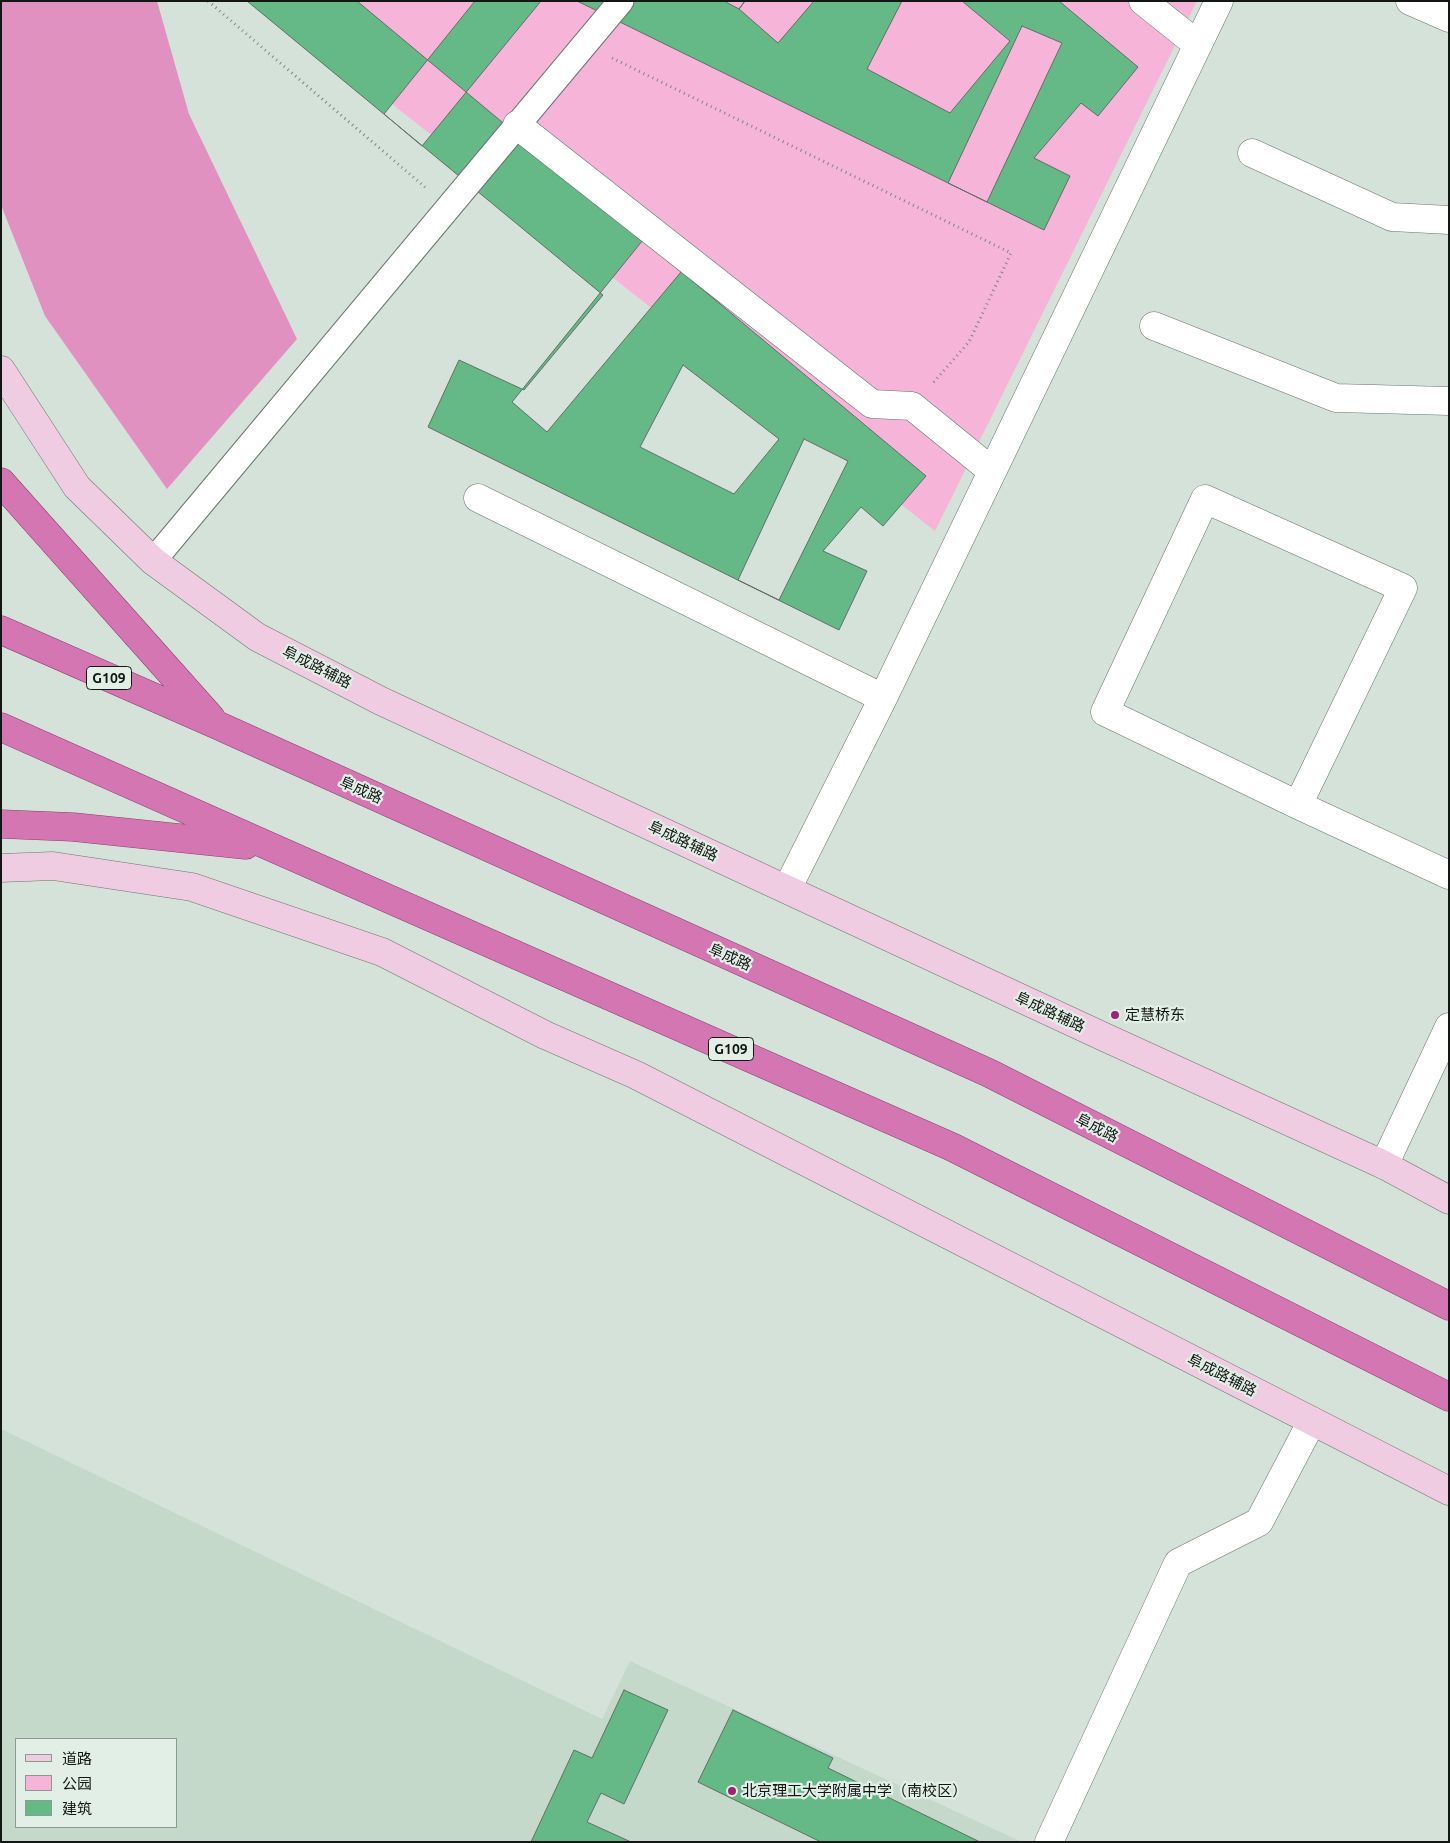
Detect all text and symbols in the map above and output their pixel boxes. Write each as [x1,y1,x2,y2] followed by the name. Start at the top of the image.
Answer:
[280,642,354,692] street label: 阜成路辅路
[86,666,132,690] road number: G109
[337,773,385,807] street label: 阜成路
[645,817,721,865] street label: 阜成路辅路
[706,940,754,974] street label: 阜成路
[1012,988,1088,1036] street label: 阜成路辅路
[1125,1006,1185,1024] place label: 定慧桥东
[1109,1009,1121,1021] marker: 定慧桥东
[708,1038,754,1060] road number: G109
[1073,1110,1121,1146] street label: 阜成路
[1185,1350,1259,1400] street label: 阜成路辅路
[15,1738,178,1828] legend
[62,1750,92,1767] text: 道路
[62,1775,92,1792] text: 公园
[742,1782,967,1800] place label: 北京理工大学附属中学（南校区）
[726,1785,738,1797] marker: 北京理工大学附属中学（南校区）
[62,1800,92,1817] text: 建筑

